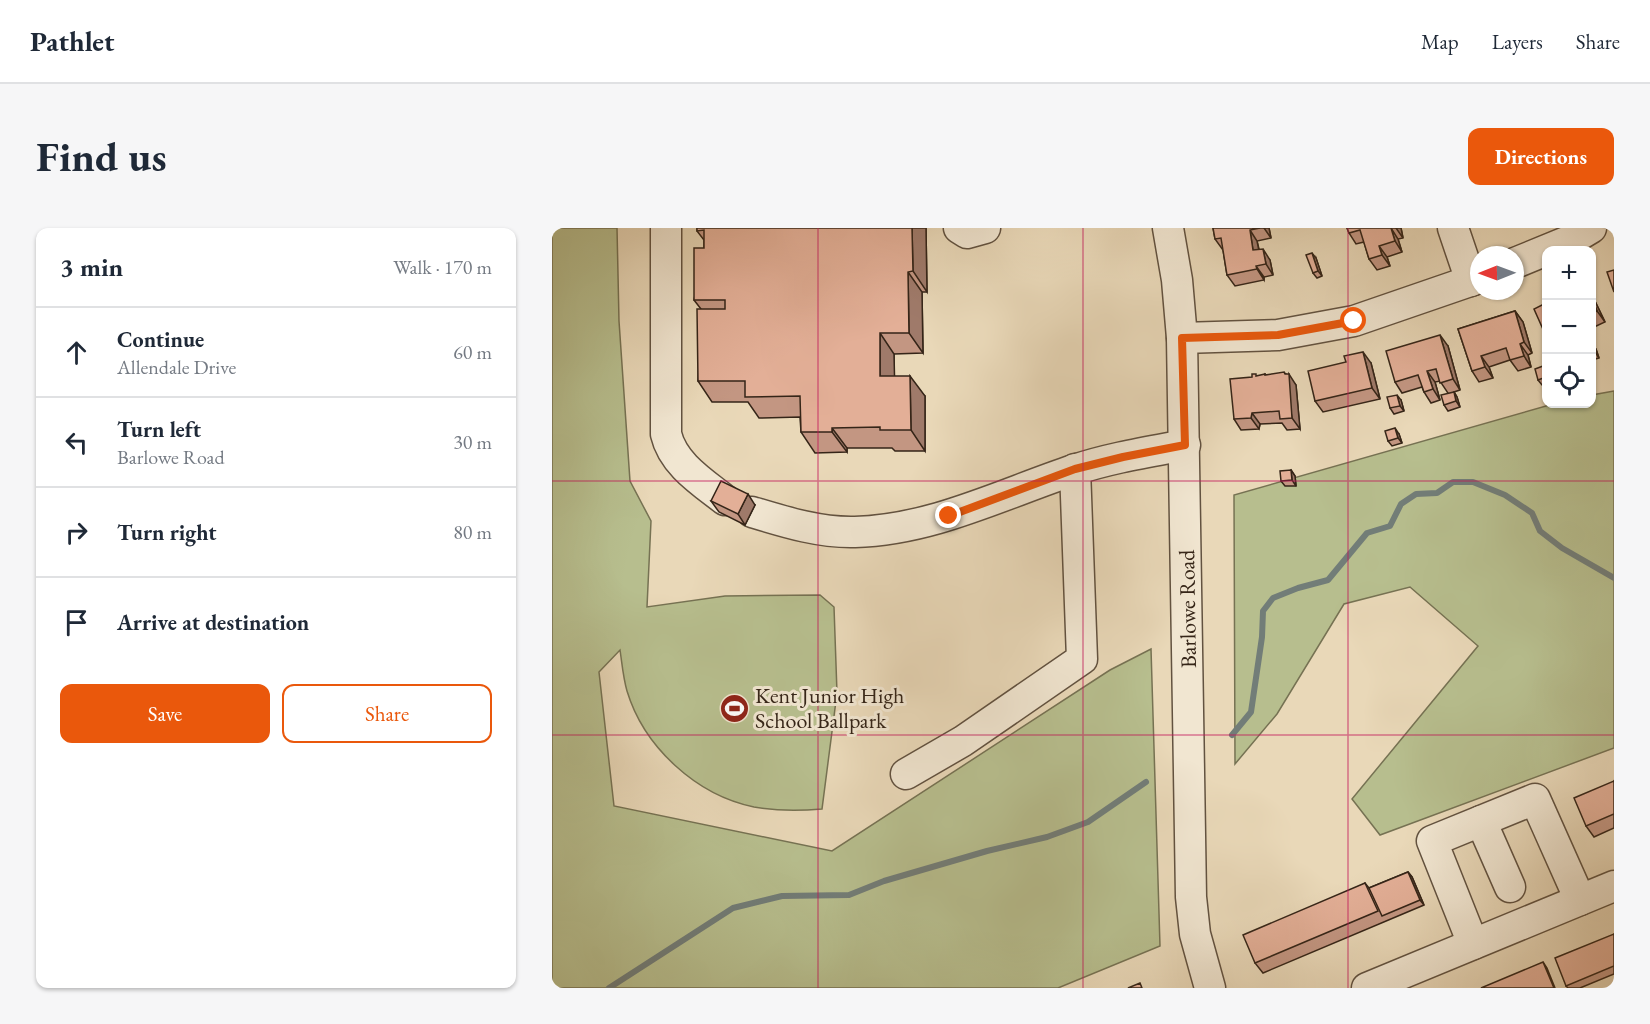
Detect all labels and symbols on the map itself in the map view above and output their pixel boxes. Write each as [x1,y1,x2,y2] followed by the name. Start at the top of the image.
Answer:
[1470,246,1524,300] north arrow
[1340,307,1366,333] route start
[935,502,961,528] route end
[1172,549,1203,668] street label: Barlowe Road
[755,681,904,735] place label: Kent Junior High School Ballpark
[718,692,750,724] sports icon: Kent Junior High School Ballpark

